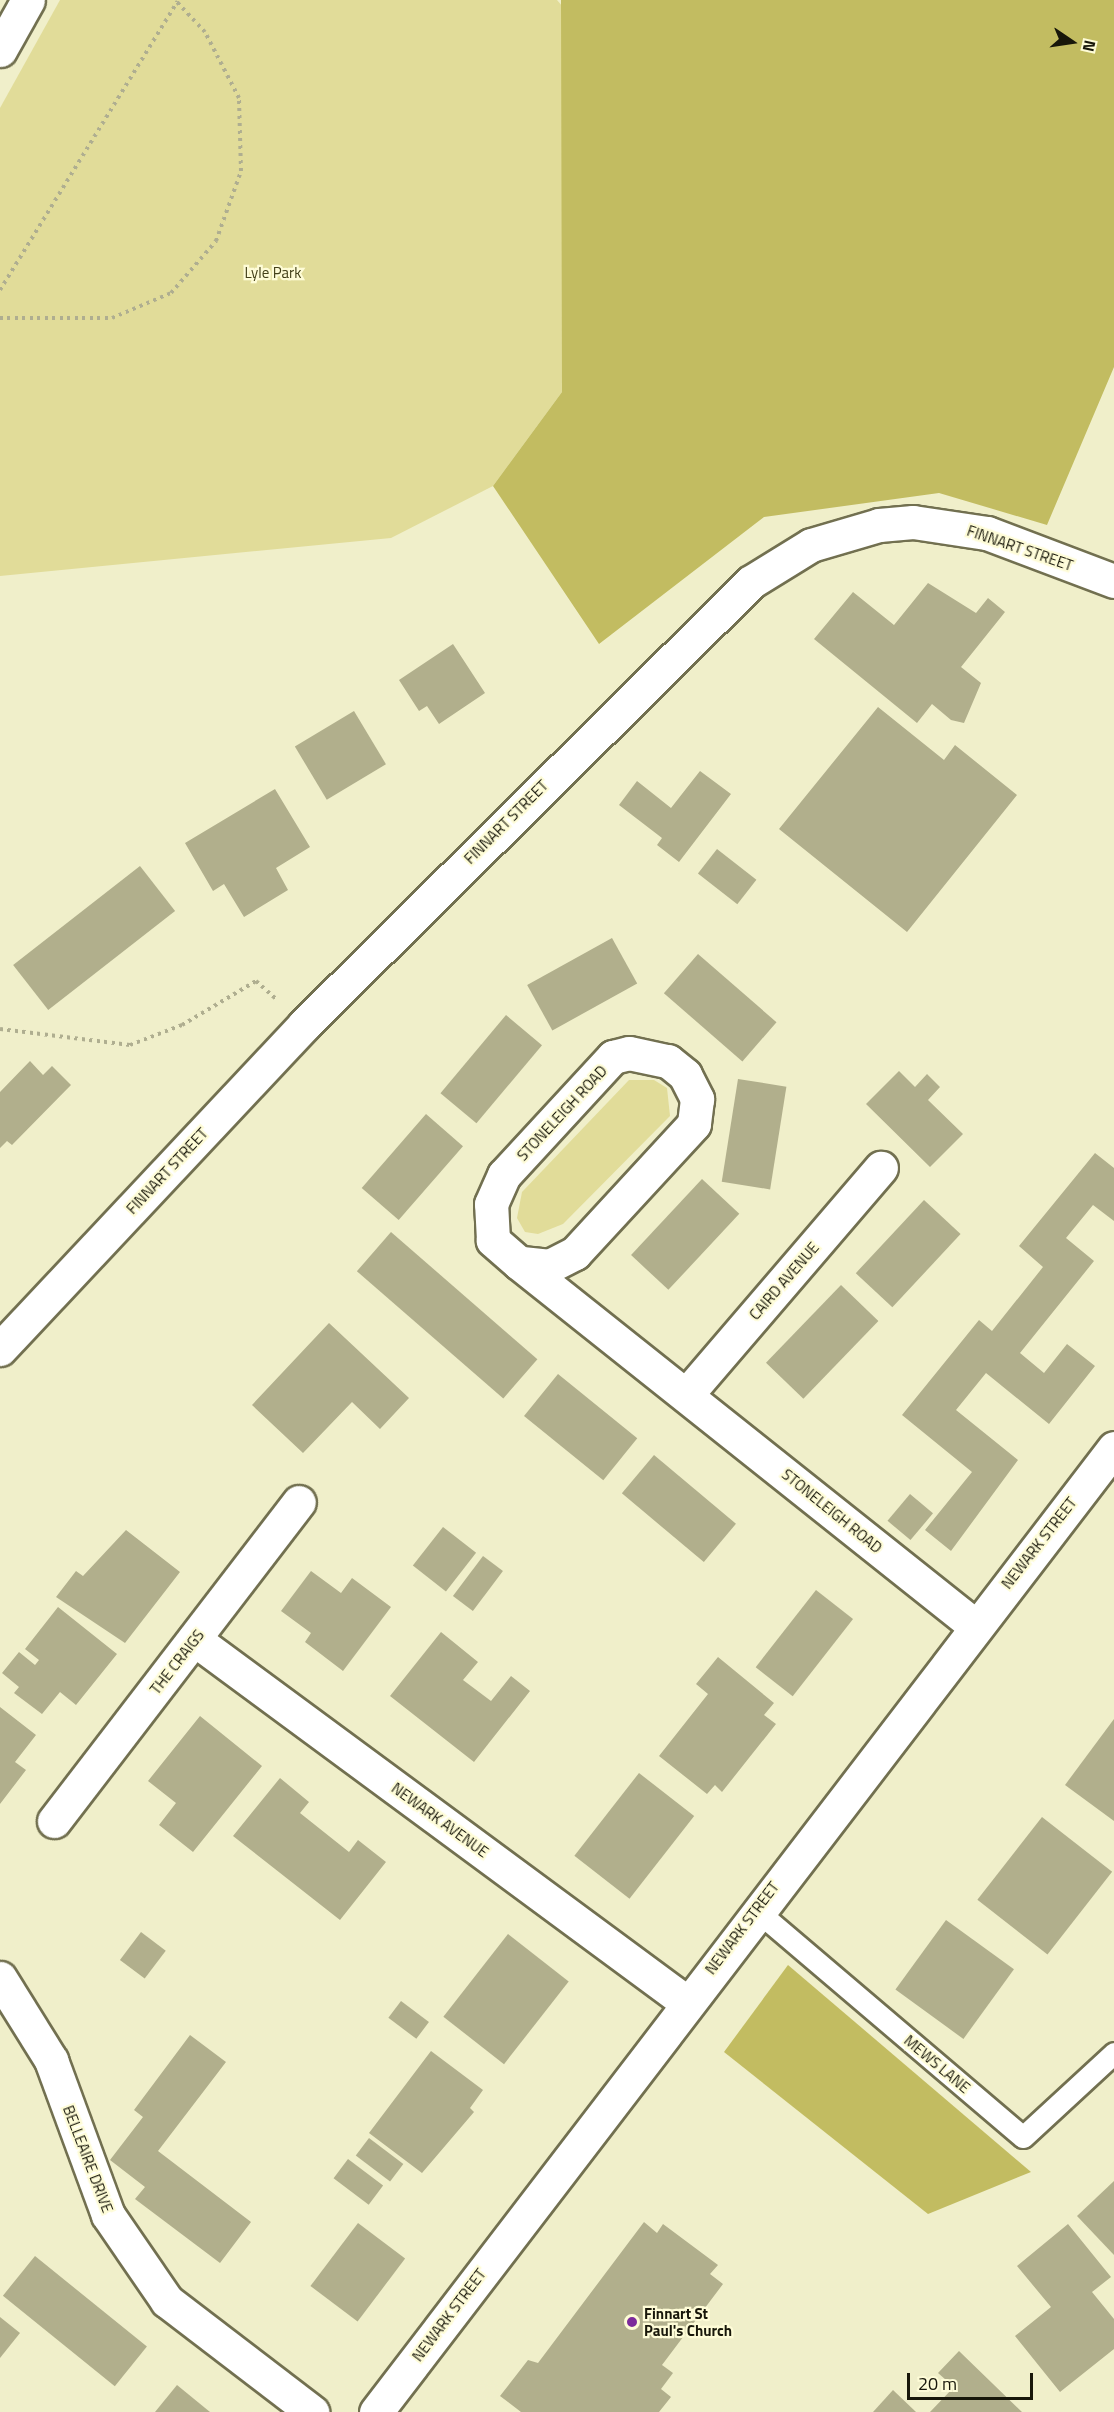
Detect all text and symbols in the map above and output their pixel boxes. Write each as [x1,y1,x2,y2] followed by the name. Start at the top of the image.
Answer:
[1042,12,1102,72] north arrow
[1077,38,1102,54] text: N
[245,264,301,282] park label: Lyle Park
[965,521,1075,575] street label: FINNART STREET
[460,776,552,868] street label: FINNART STREET
[513,1062,611,1164] street label: STONELEIGH ROAD
[123,1124,211,1218] street label: FINNART STREET
[746,1239,822,1323] street label: CAIRD AVENUE
[778,1465,886,1557] street label: STONELEIGH ROAD
[998,1494,1080,1592] street label: NEWARK STREET
[146,1626,208,1698] street label: THE CRAIGS
[388,1779,492,1861] street label: NEWARK AVENUE
[701,1878,783,1978] street label: NEWARK STREET
[901,2031,973,2097] street label: MEWS LANE
[59,2103,117,2215] street label: BELLEAIRE DRIVE
[408,2265,490,2365] street label: NEWARK STREET
[644,2304,732,2339] place label: Finnart St Paul's Church
[625,2315,639,2329] marker: Finnart St Paul's Church
[910,2361,1036,2399] scale bar
[918,2370,957,2397] text: 20 m

